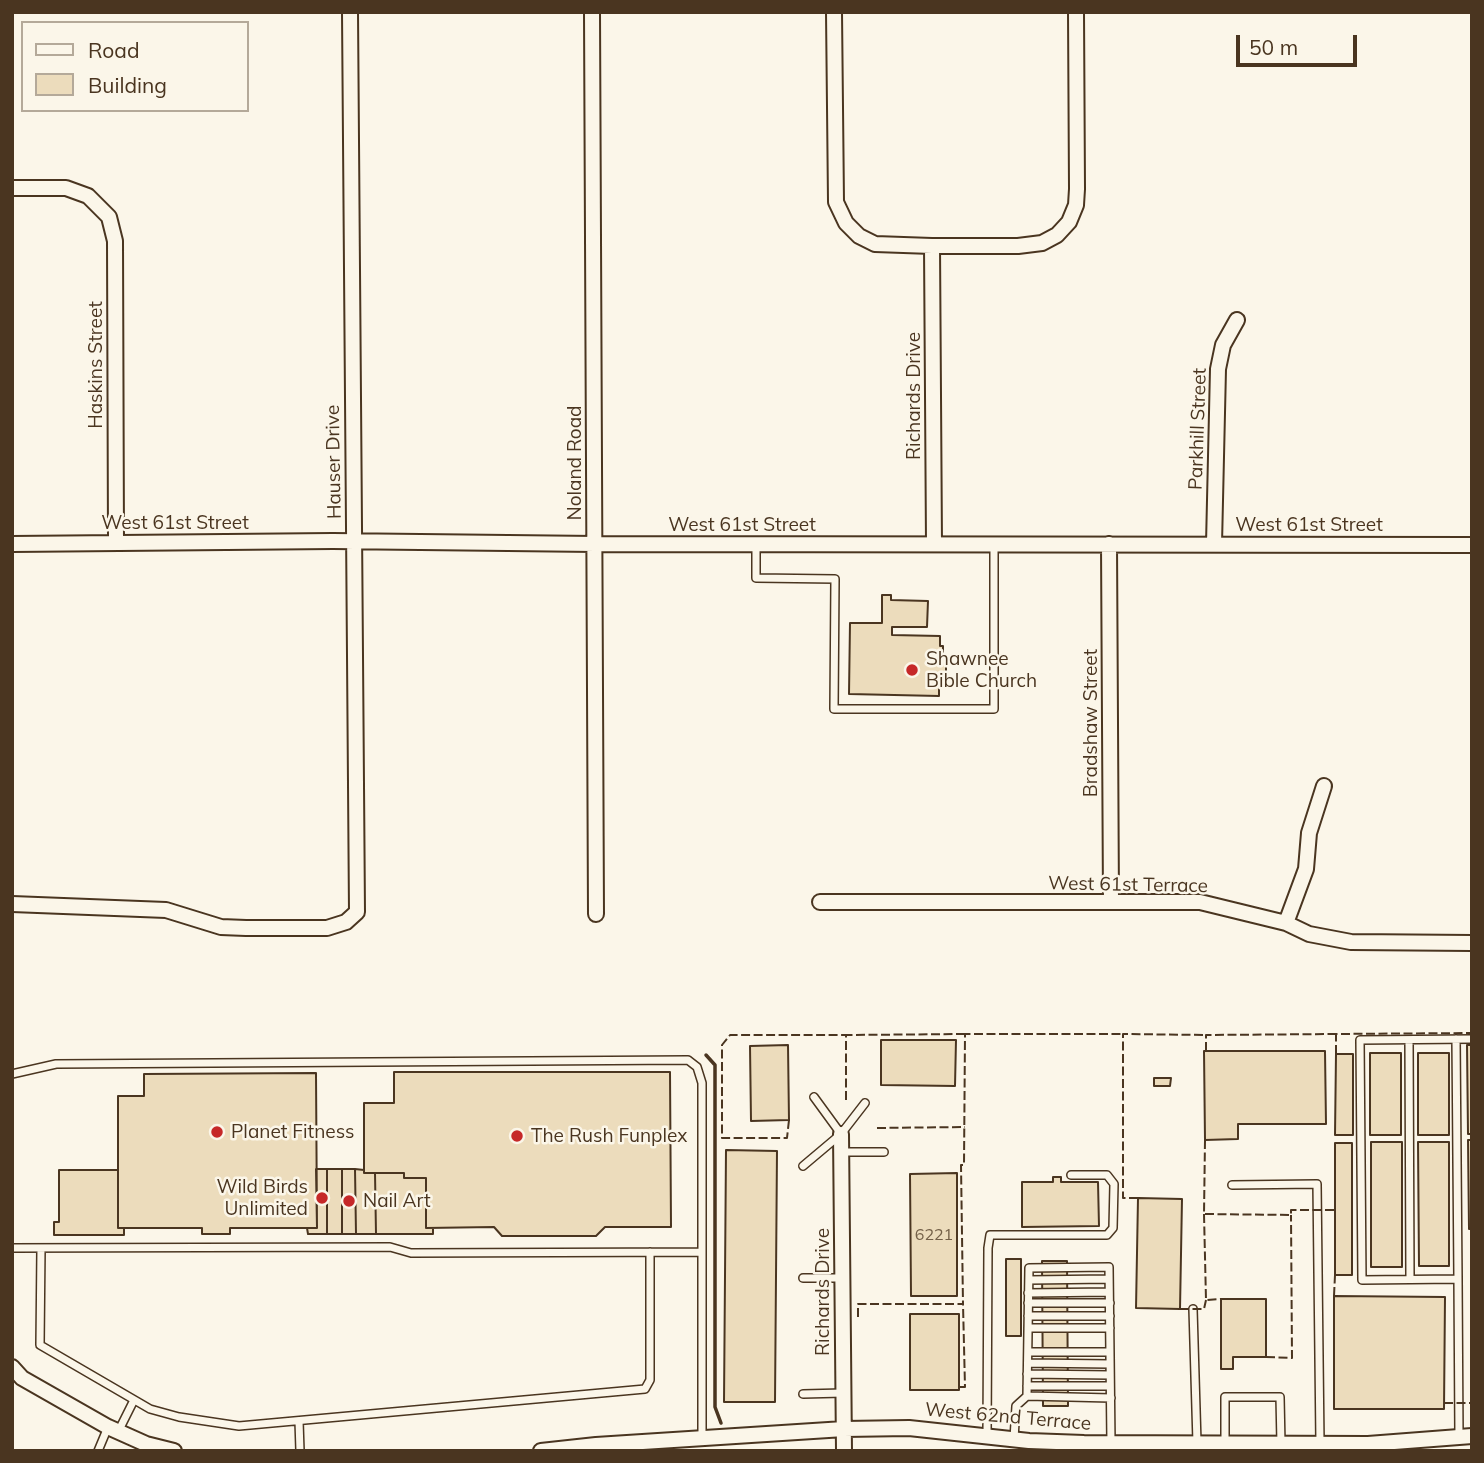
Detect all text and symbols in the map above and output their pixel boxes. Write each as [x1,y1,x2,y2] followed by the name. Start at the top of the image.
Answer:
[21,21,248,112] legend
[1239,21,1360,65] scale bar
[1249,34,1298,60] text: 50 m
[88,37,139,63] text: Road
[88,72,167,98] text: Building
[85,301,107,429] street label: Haskins Street
[903,332,925,460] street label: Richards Drive
[1184,368,1212,490] street label: Parkhill Street
[322,405,346,519] street label: Hauser Drive
[564,405,586,521] street label: Noland Road
[101,512,249,534] street label: West 61st Street
[668,514,816,536] street label: West 61st Street
[1235,514,1383,536] street label: West 61st Street
[926,648,1037,692] place label: Shawnee Bible Church
[1080,649,1102,797] street label: Bradshaw Street
[904,662,920,678] marker: Shawnee Bible Church
[1048,872,1208,898] street label: West 61st Terrace
[231,1121,355,1143] place label: Planet Fitness
[209,1124,225,1140] marker: Planet Fitness
[531,1125,687,1147] place label: The Rush Funplex
[509,1128,525,1144] marker: The Rush Funplex
[216,1176,308,1220] place label: Wild Birds Unlimited
[314,1190,330,1206] marker: Wild Birds Unlimited
[363,1190,431,1212] place label: Nail Art
[341,1193,357,1209] marker: Nail Art
[915,1225,953,1245] house number: 6221
[812,1228,834,1356] street label: Richards Drive
[924,1398,1092,1436] street label: West 62nd Terrace

